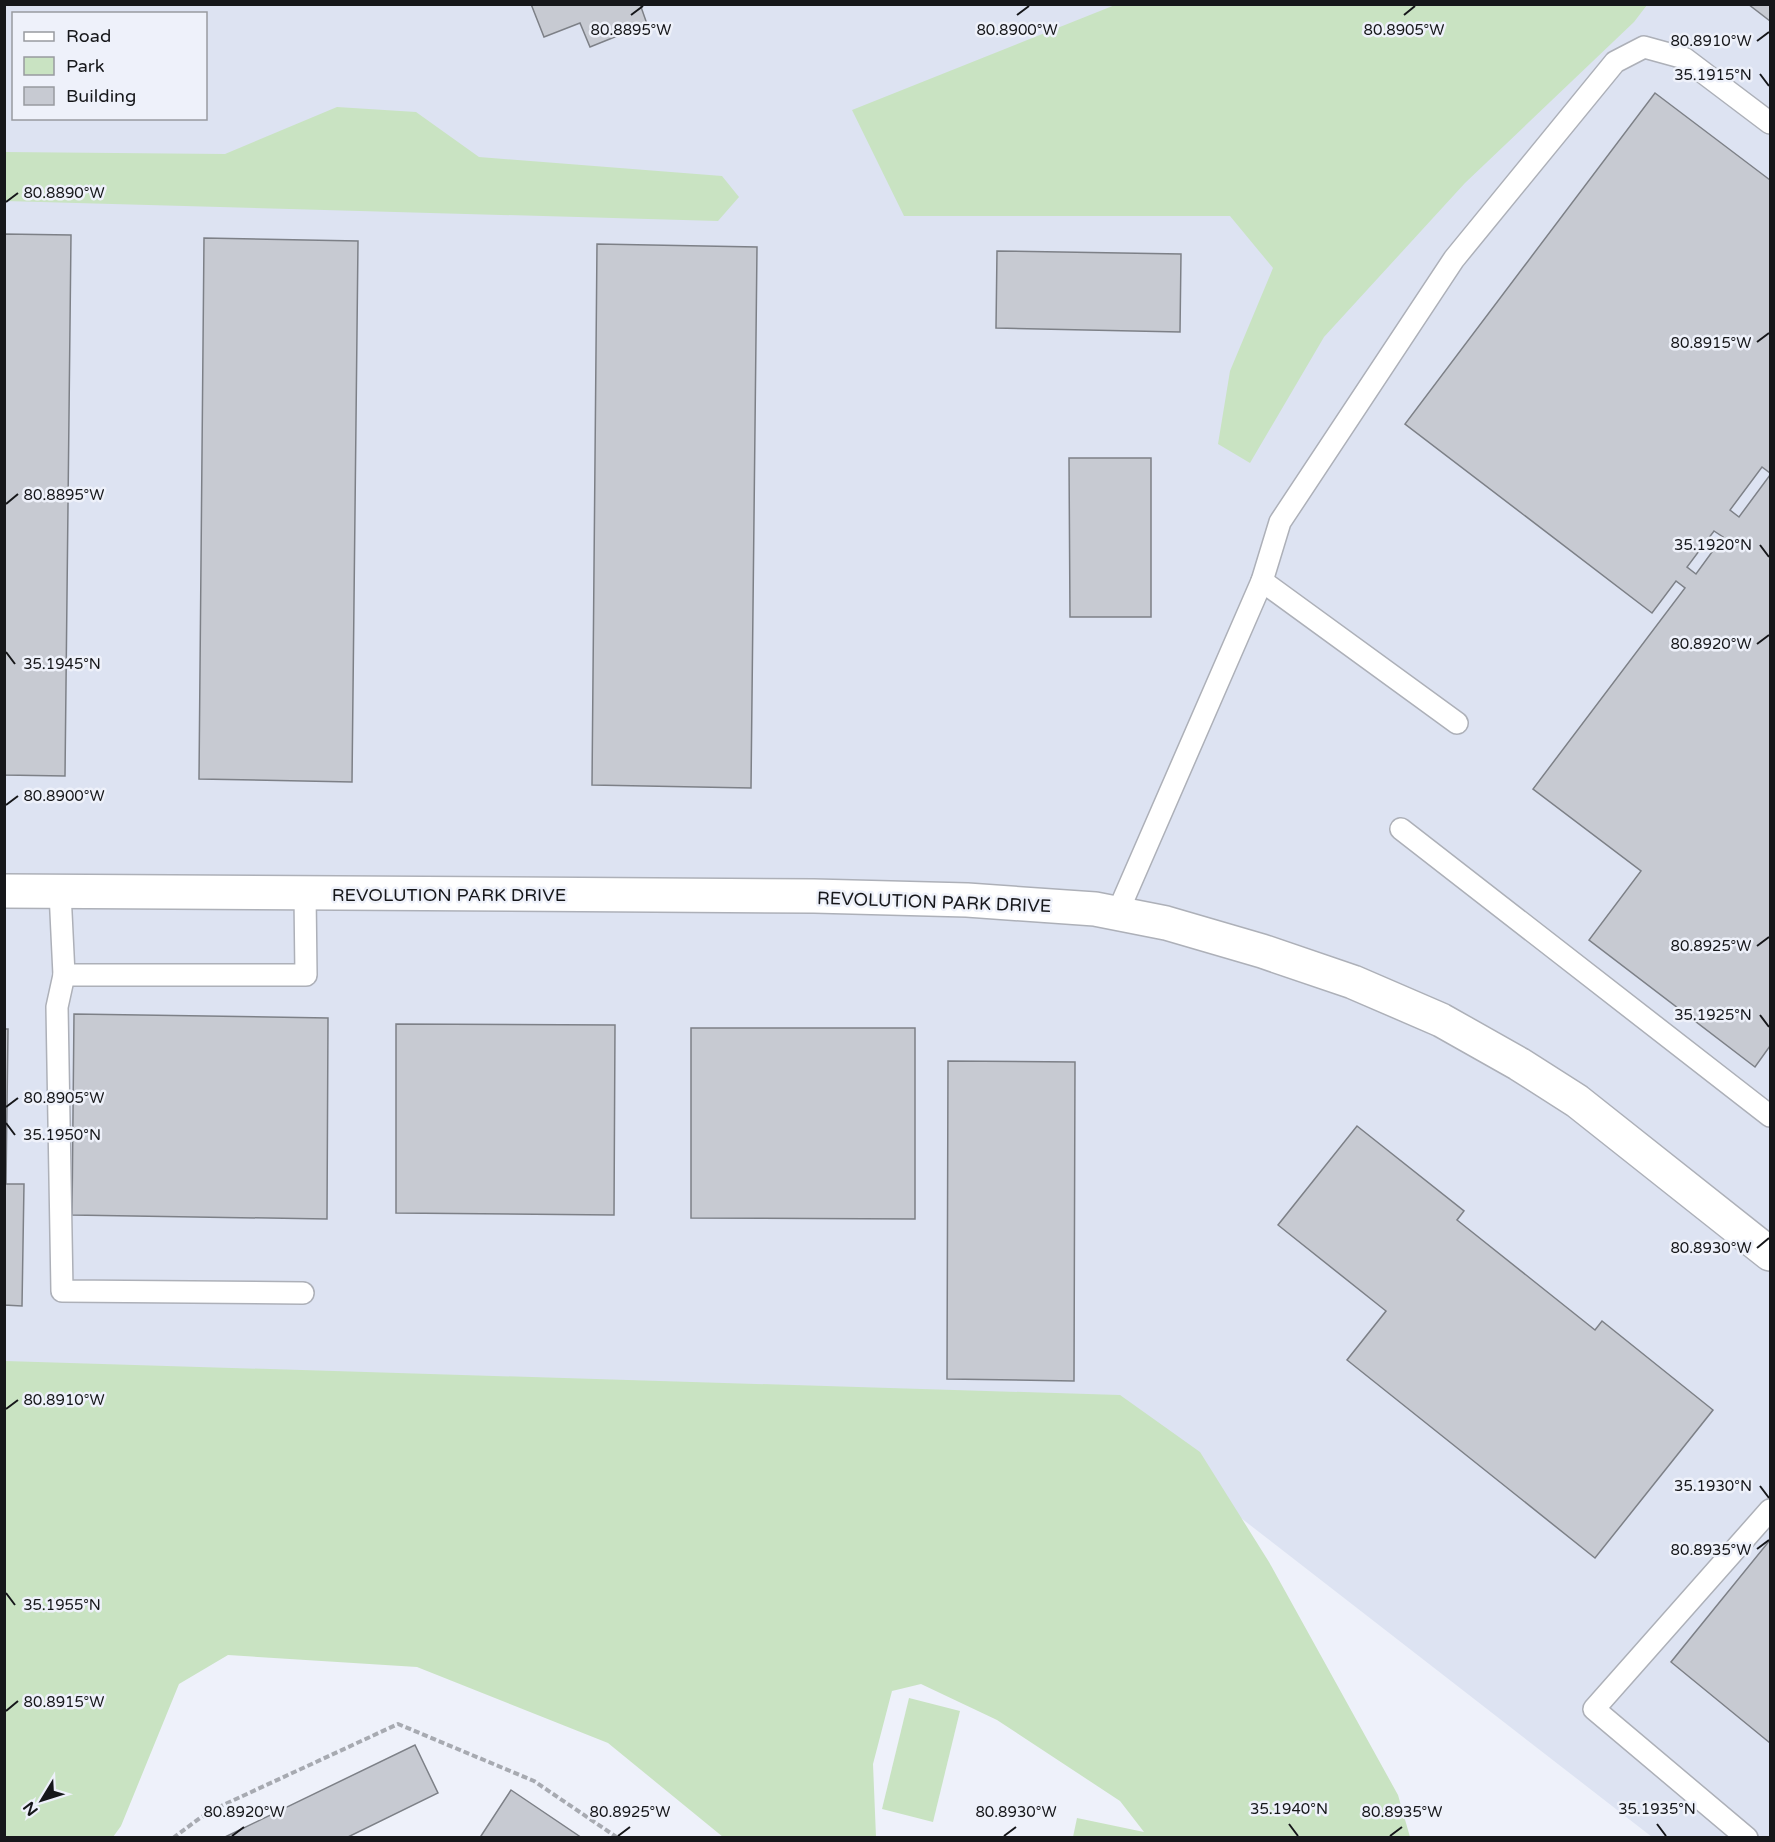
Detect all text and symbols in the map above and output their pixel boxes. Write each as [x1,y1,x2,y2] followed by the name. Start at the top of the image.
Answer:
[12,12,207,120] legend
[591,21,671,39] text: 80.8895°W
[976,21,1058,39] text: 80.8900°W
[1364,21,1444,39] text: 80.8905°W
[66,25,111,47] text: Road
[1670,32,1752,50] text: 80.8910°W
[66,55,105,77] text: Park
[1674,66,1752,84] text: 35.1915°N
[66,85,136,107] text: Building
[23,184,105,202] text: 80.8890°W
[1671,334,1751,352] text: 80.8915°W
[24,486,104,504] text: 80.8895°W
[1674,536,1752,554] text: 35.1920°N
[1670,635,1752,653] text: 80.8920°W
[23,655,101,673] text: 35.1945°N
[23,787,105,805] text: 80.8900°W
[332,884,566,906] street label: REVOLUTION PARK DRIVE
[816,887,1052,917] street label: REVOLUTION PARK DRIVE
[1671,937,1751,955] text: 80.8925°W
[1674,1006,1752,1024] text: 35.1925°N
[24,1089,104,1107] text: 80.8905°W
[23,1126,101,1144] text: 35.1950°N
[1670,1239,1752,1257] text: 80.8930°W
[23,1391,105,1409] text: 80.8910°W
[1674,1477,1752,1495] text: 35.1930°N
[1671,1541,1751,1559] text: 80.8935°W
[23,1596,101,1614] text: 35.1955°N
[24,1693,104,1711] text: 80.8915°W
[12,1770,72,1830] north arrow
[19,1797,43,1820] text: N
[1250,1800,1328,1818] text: 35.1940°N
[1618,1800,1696,1818] text: 35.1935°N
[203,1803,285,1821] text: 80.8920°W
[590,1803,670,1821] text: 80.8925°W
[975,1803,1057,1821] text: 80.8930°W
[1362,1803,1442,1821] text: 80.8935°W

